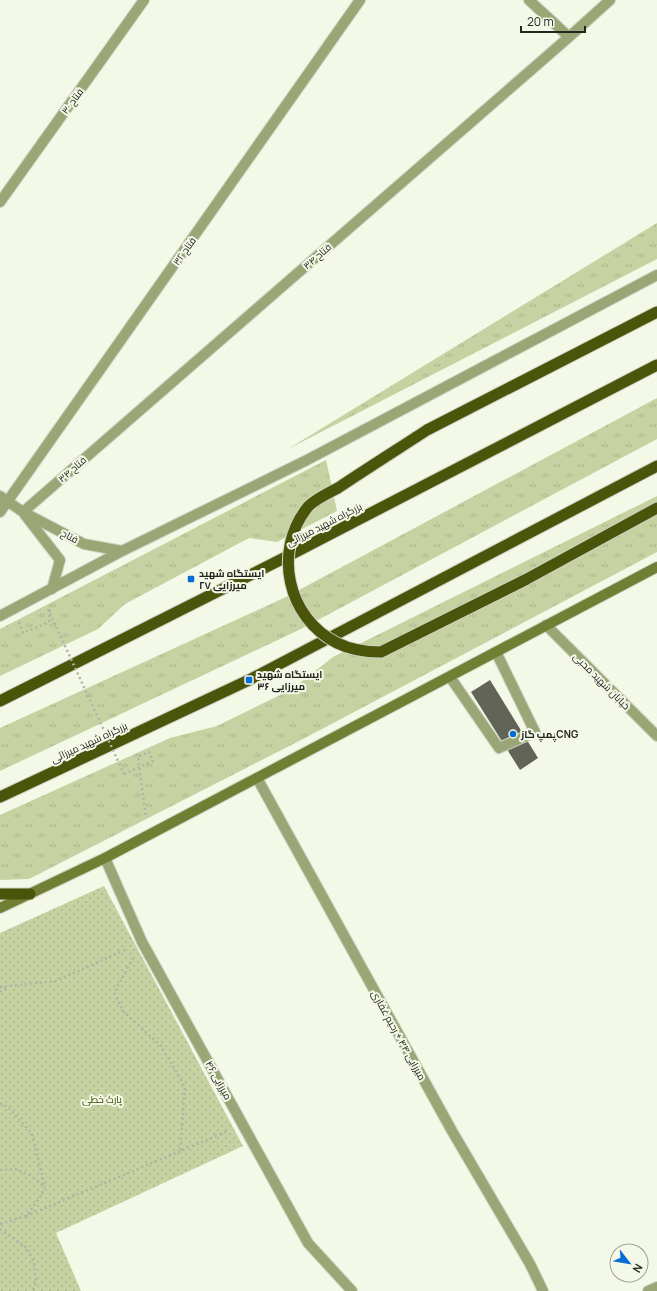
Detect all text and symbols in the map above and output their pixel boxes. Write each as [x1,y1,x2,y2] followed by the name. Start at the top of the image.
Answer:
[521,8,585,34] scale bar
[527,13,554,30] text: 20 m
[58,85,86,117] street label: فتاح ۳۰
[169,234,199,268] street label: فتاح ۳۲
[300,240,334,272] street label: فتاح ۳۴
[55,453,89,485] street label: فتاح ۳۴
[284,499,364,549] street label: بزرگراه شهید میرزائی
[59,526,81,546] street label: فتاح
[199,566,264,592] place label: ایستگاه شهید میرزایی ۲۷
[186,574,196,584] marker: ایستگاه شهید میرزایی ۲۷
[570,649,634,713] street label: خیابان شهید محبی
[257,667,322,693] place label: ایستگاه شهید میرزایی ۳۶
[244,675,254,685] marker: ایستگاه شهید میرزایی ۳۶
[48,718,130,766] street label: بزرگراه شهید میرزائی
[520,727,579,742] place label: پمپ گازCNG
[508,729,518,739] marker: پمپ گازCNG
[368,988,430,1083] street label: میرزایی ۴۴ + رحیم غفاری
[203,1058,235,1102] street label: میرزایی ۴۶
[82,1092,122,1106] park label: پارک خطی
[609,1243,649,1283] north arrow
[629,1261,646,1276] text: N

